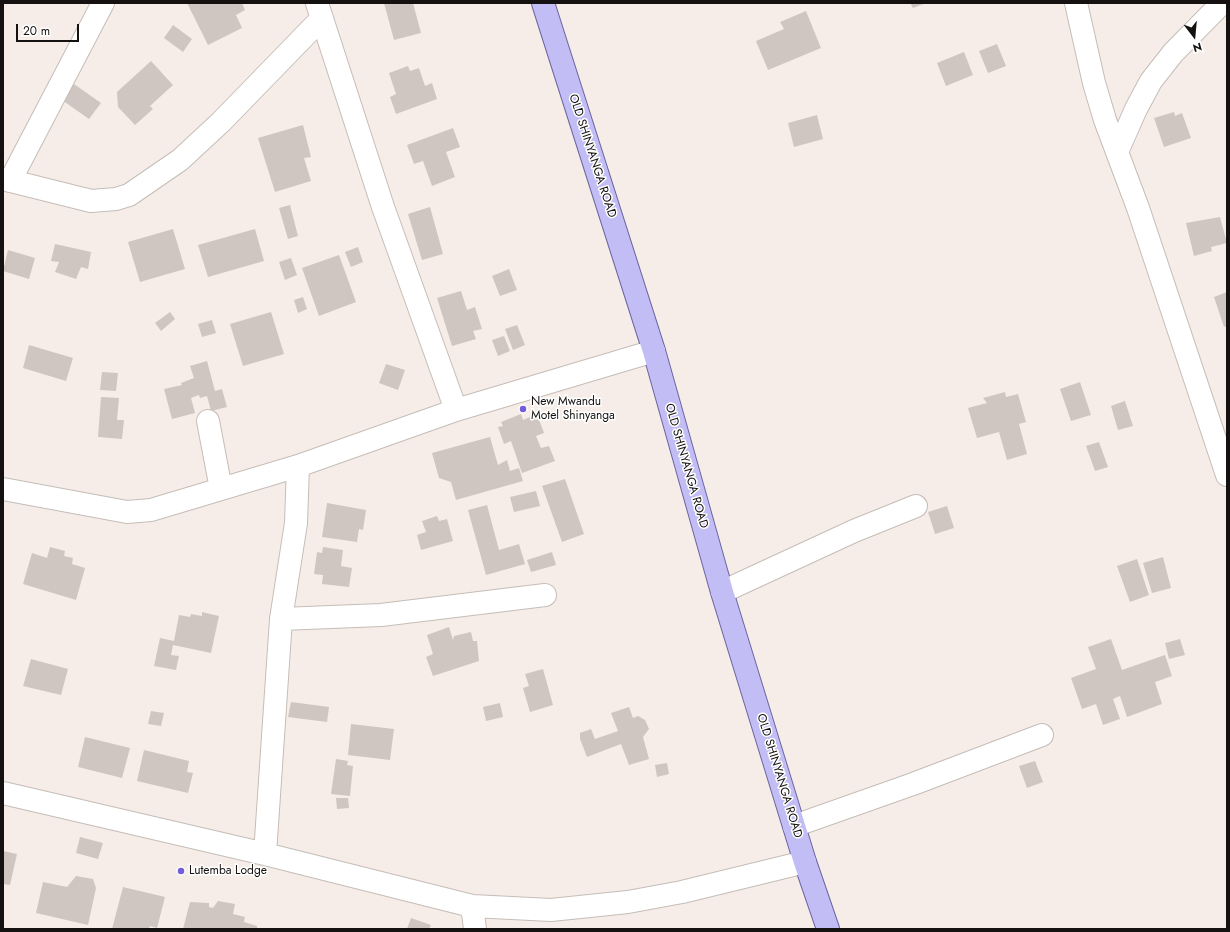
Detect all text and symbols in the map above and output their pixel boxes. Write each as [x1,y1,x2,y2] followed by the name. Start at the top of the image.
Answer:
[18,16,81,42] scale bar
[1174,16,1214,56] north arrow
[23,22,50,40] text: 20 m
[1191,39,1204,56] text: N
[565,92,619,220] street label: OLD SHINYANGA ROAD
[531,395,615,423] place label: New Mwandu Motel Shinyanga
[661,402,711,530] street label: OLD SHINYANGA ROAD
[518,404,528,414] marker: New Mwandu Motel Shinyanga
[753,712,805,840] street label: OLD SHINYANGA ROAD
[189,864,267,878] place label: Lutemba Lodge
[176,866,186,876] marker: Lutemba Lodge

